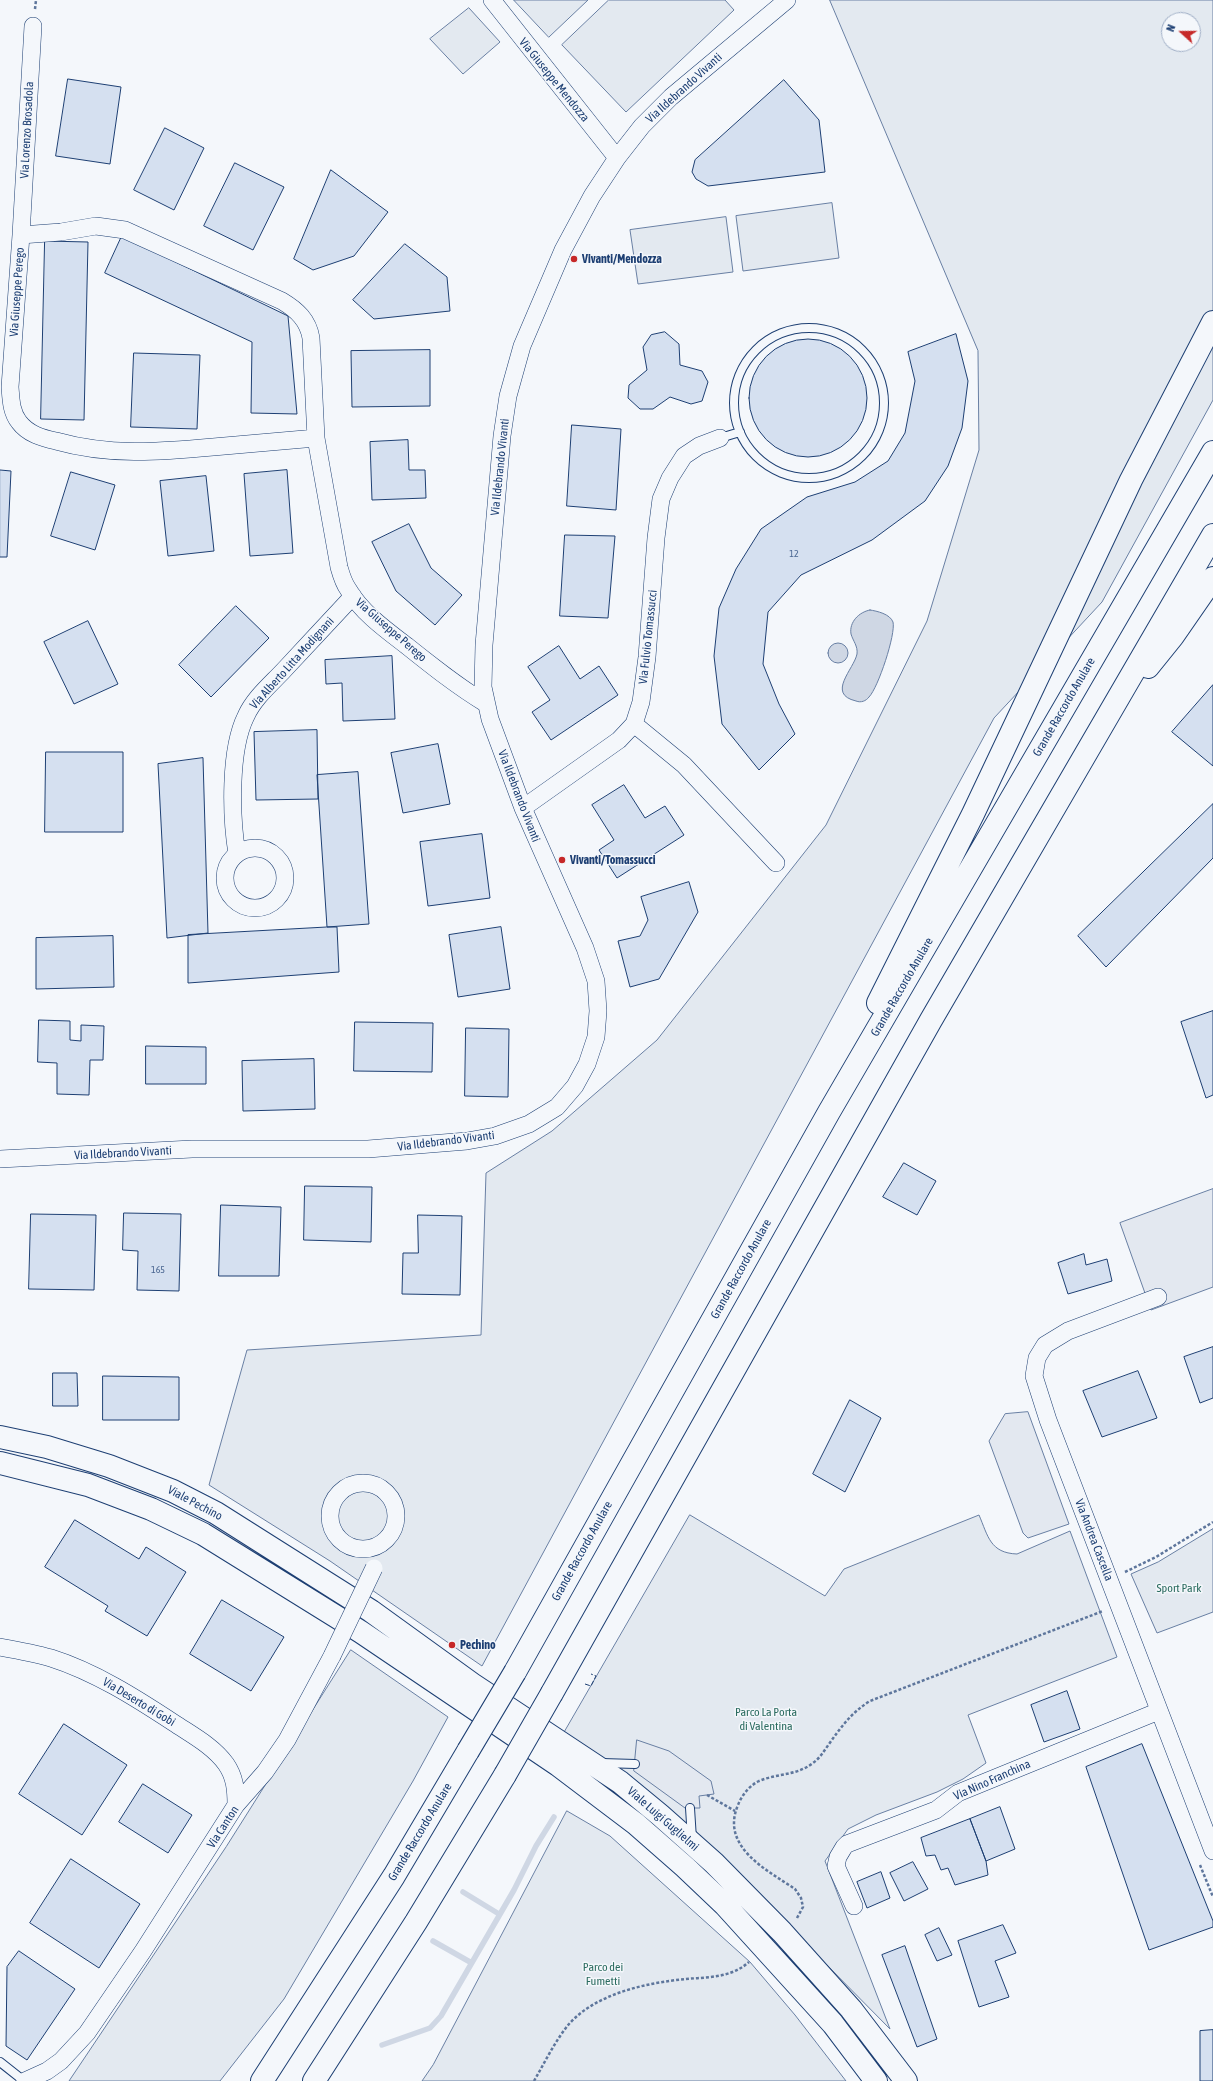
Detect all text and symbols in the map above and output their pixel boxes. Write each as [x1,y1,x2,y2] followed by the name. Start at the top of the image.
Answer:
[1161,12,1201,52] north arrow
[1164,23,1177,33] text: N
[516,35,592,125] street label: Via Giuseppe Mendozza
[643,50,725,126] street label: Via Ildebrando Vivanti
[17,81,37,179] street label: Via Lorenzo Brosadola
[7,247,27,337] street label: Via Giuseppe Perego
[582,252,662,266] place label: Vivanti/Mendozza
[569,254,579,264] marker: Vivanti/Mendozza
[488,418,512,516] street label: Via Ildebrando Vivanti
[789,548,799,560] house number: 12
[636,589,660,685] street label: Via Fulvio Tomassucci
[352,595,430,665] street label: Via Giuseppe Perego
[247,614,337,712] street label: Via Alberto Litta Modignani
[1030,655,1098,759] street label: Grande Raccordo Anulare
[495,748,543,844] street label: Via Ildebrando Vivanti
[570,853,655,867] place label: Vivanti/Tomassucci
[557,855,567,865] marker: Vivanti/Tomassucci
[868,935,936,1039] street label: Grande Raccordo Anulare
[397,1128,495,1154] street label: Via Ildebrando Vivanti
[74,1143,172,1163] street label: Via Ildebrando Vivanti
[708,1217,774,1321] street label: Grande Raccordo Anulare
[151,1264,165,1276] house number: 165
[165,1483,225,1523] street label: Viale Pechino
[1072,1497,1116,1583] street label: Via Andrea Cascella
[549,1499,615,1603] street label: Grande Raccordo Anulare
[1157,1581,1201,1595] park label: Sport Park
[460,1638,496,1652] place label: Pechino
[447,1640,457,1650] marker: Pechino
[100,1675,178,1729] street label: Via Deserto di Gobi
[735,1705,797,1733] park label: Parco La Porta di Valentina
[951,1757,1033,1803] street label: Via Nino Franchina
[385,1780,455,1884] street label: Grande Raccordo Anulare
[624,1784,702,1854] street label: Viale Luigi Guglielmi
[204,1803,242,1851] street label: Via Canton
[583,1960,623,1988] park label: Parco dei Fumetti

